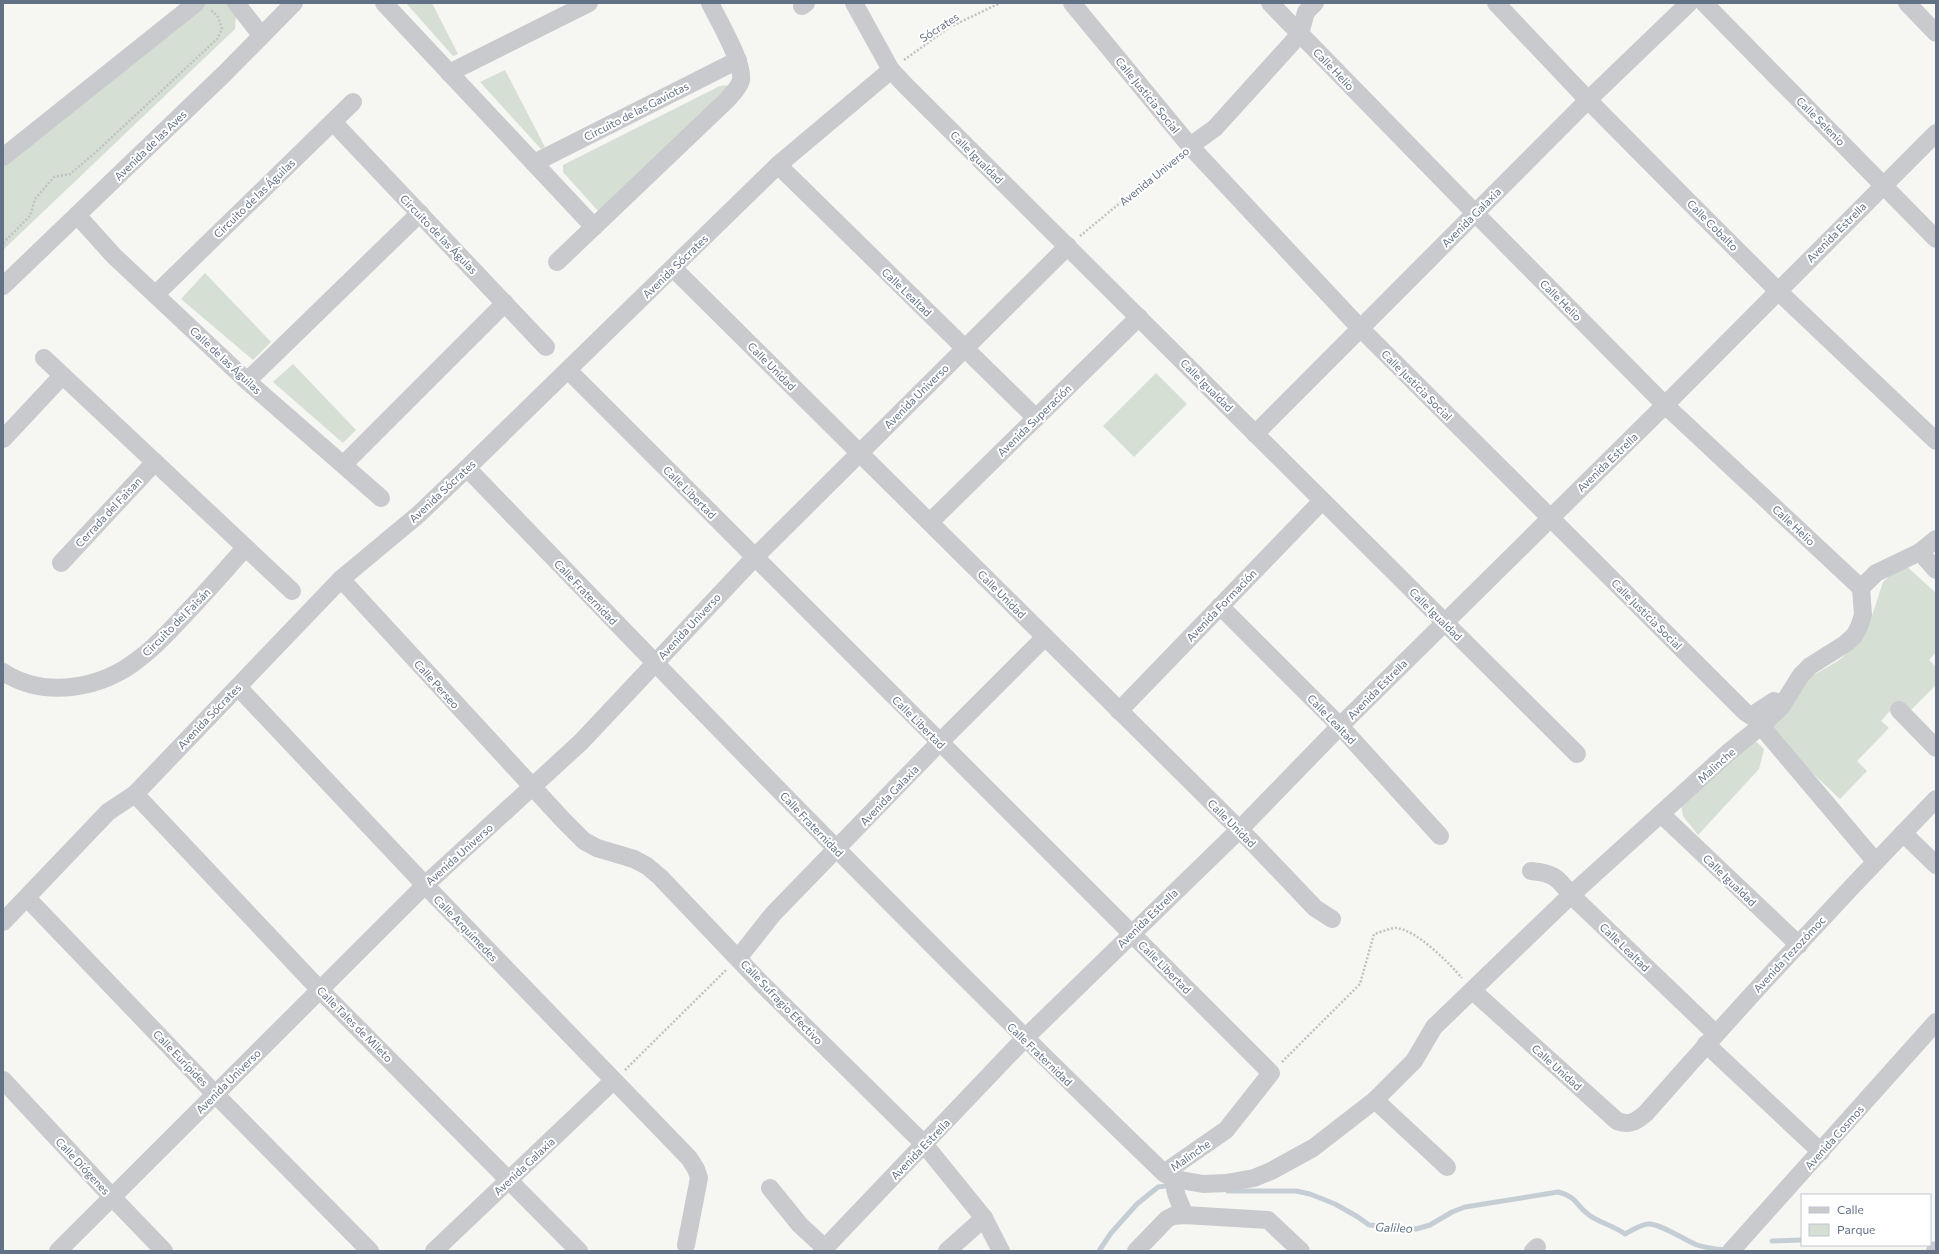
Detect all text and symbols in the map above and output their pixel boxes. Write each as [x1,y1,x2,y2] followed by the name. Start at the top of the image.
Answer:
[917,10,961,44] street label: Sócrates
[1311,45,1357,93] street label: Calle Helio
[1112,54,1183,136] street label: Calle Justicia Social
[581,79,691,143] street label: Circuito de las Gaviotas
[1794,94,1848,148] street label: Calle Selenio
[111,107,189,183] street label: Avenida de las Aves
[948,128,1006,186] street label: Calle Igualdad
[1117,144,1192,208] street label: Avenida Universo
[210,155,297,240] street label: Circuito de las Águilas
[1439,185,1503,249] street label: Avenida Galaxia
[398,191,481,276] street label: Circuito de las Águlas
[1685,197,1742,254] street label: Calle Cobalto
[1803,199,1869,265] street label: Avenida Estrella
[640,232,710,300] street label: Avenida Sócrates
[879,265,935,319] street label: Calle Lealtad
[1538,277,1585,324] street label: Calle Helio
[188,323,265,396] street label: Calle de las Águilas
[745,339,799,393] street label: Calle Unidad
[1378,347,1455,424] street label: Calle Justicia Social
[1178,356,1236,414] street label: Calle Igualdad
[881,361,951,431] street label: Avenida Universo
[994,381,1074,459] street label: Avenida Superación
[1574,430,1640,494] street label: Avenida Estrella
[406,457,478,525] street label: Avenida Sócrates
[661,463,719,521] street label: Calle Libertad
[72,474,144,550] street label: Cerrada del Faisan
[1770,502,1818,548] street label: Calle Helio
[552,557,620,627] street label: Calle Fraternidad
[1183,566,1259,644] street label: Avenida Formación
[975,567,1029,621] street label: Calle Unidad
[1608,576,1685,653] street label: Calle Justicia Social
[139,585,213,659] street label: Circuito del Faisán
[1407,585,1465,643] street label: Calle Igualdad
[655,590,723,662] street label: Avenida Universo
[1344,656,1410,722] street label: Avenida Estrella
[412,657,462,711] street label: Calle Perseo
[175,681,243,751] street label: Avenida Sócrates
[1305,691,1359,747] street label: Calle Lealtad
[890,693,948,751] street label: Calle Libertad
[1695,745,1737,785] street label: Malinche
[857,762,921,828] street label: Avenida Galaxia
[778,789,846,859] street label: Calle Fraternidad
[1205,796,1259,850] street label: Calle Unidad
[423,820,496,888] street label: Avenida Universo
[1701,851,1759,909] street label: Calle Igualdad
[1114,886,1180,950] street label: Avenida Estrella
[431,892,501,964] street label: Calle Arquímedes
[1750,913,1828,995] street label: Avenida Tezozómoc
[1597,920,1653,974] street label: Calle Lealtad
[1136,938,1194,996] street label: Calle Libertad
[738,957,826,1047] street label: Calle Sufragio Efectivo
[315,984,396,1065] street label: Calle Tales de Mileto
[1005,1020,1075,1088] street label: Calle Fraternidad
[151,1027,211,1089] street label: Calle Eurípides
[1529,1041,1585,1093] street label: Calle Unidad
[193,1046,263,1116] street label: Avenida Universo
[1802,1102,1866,1172] street label: Avenida Cosmos
[888,1116,952,1182] street label: Avenida Estrella
[491,1134,557,1198] street label: Avenida Galaxia
[53,1135,113,1197] street label: Calle Diógenes
[1168,1136,1213,1173] street label: Malinche
[1801,1194,1931,1246] legend
[1837,1202,1864,1216] text: Calle
[1375,1219,1413,1235] water label: Galileo
[1837,1222,1875,1236] text: Parque

